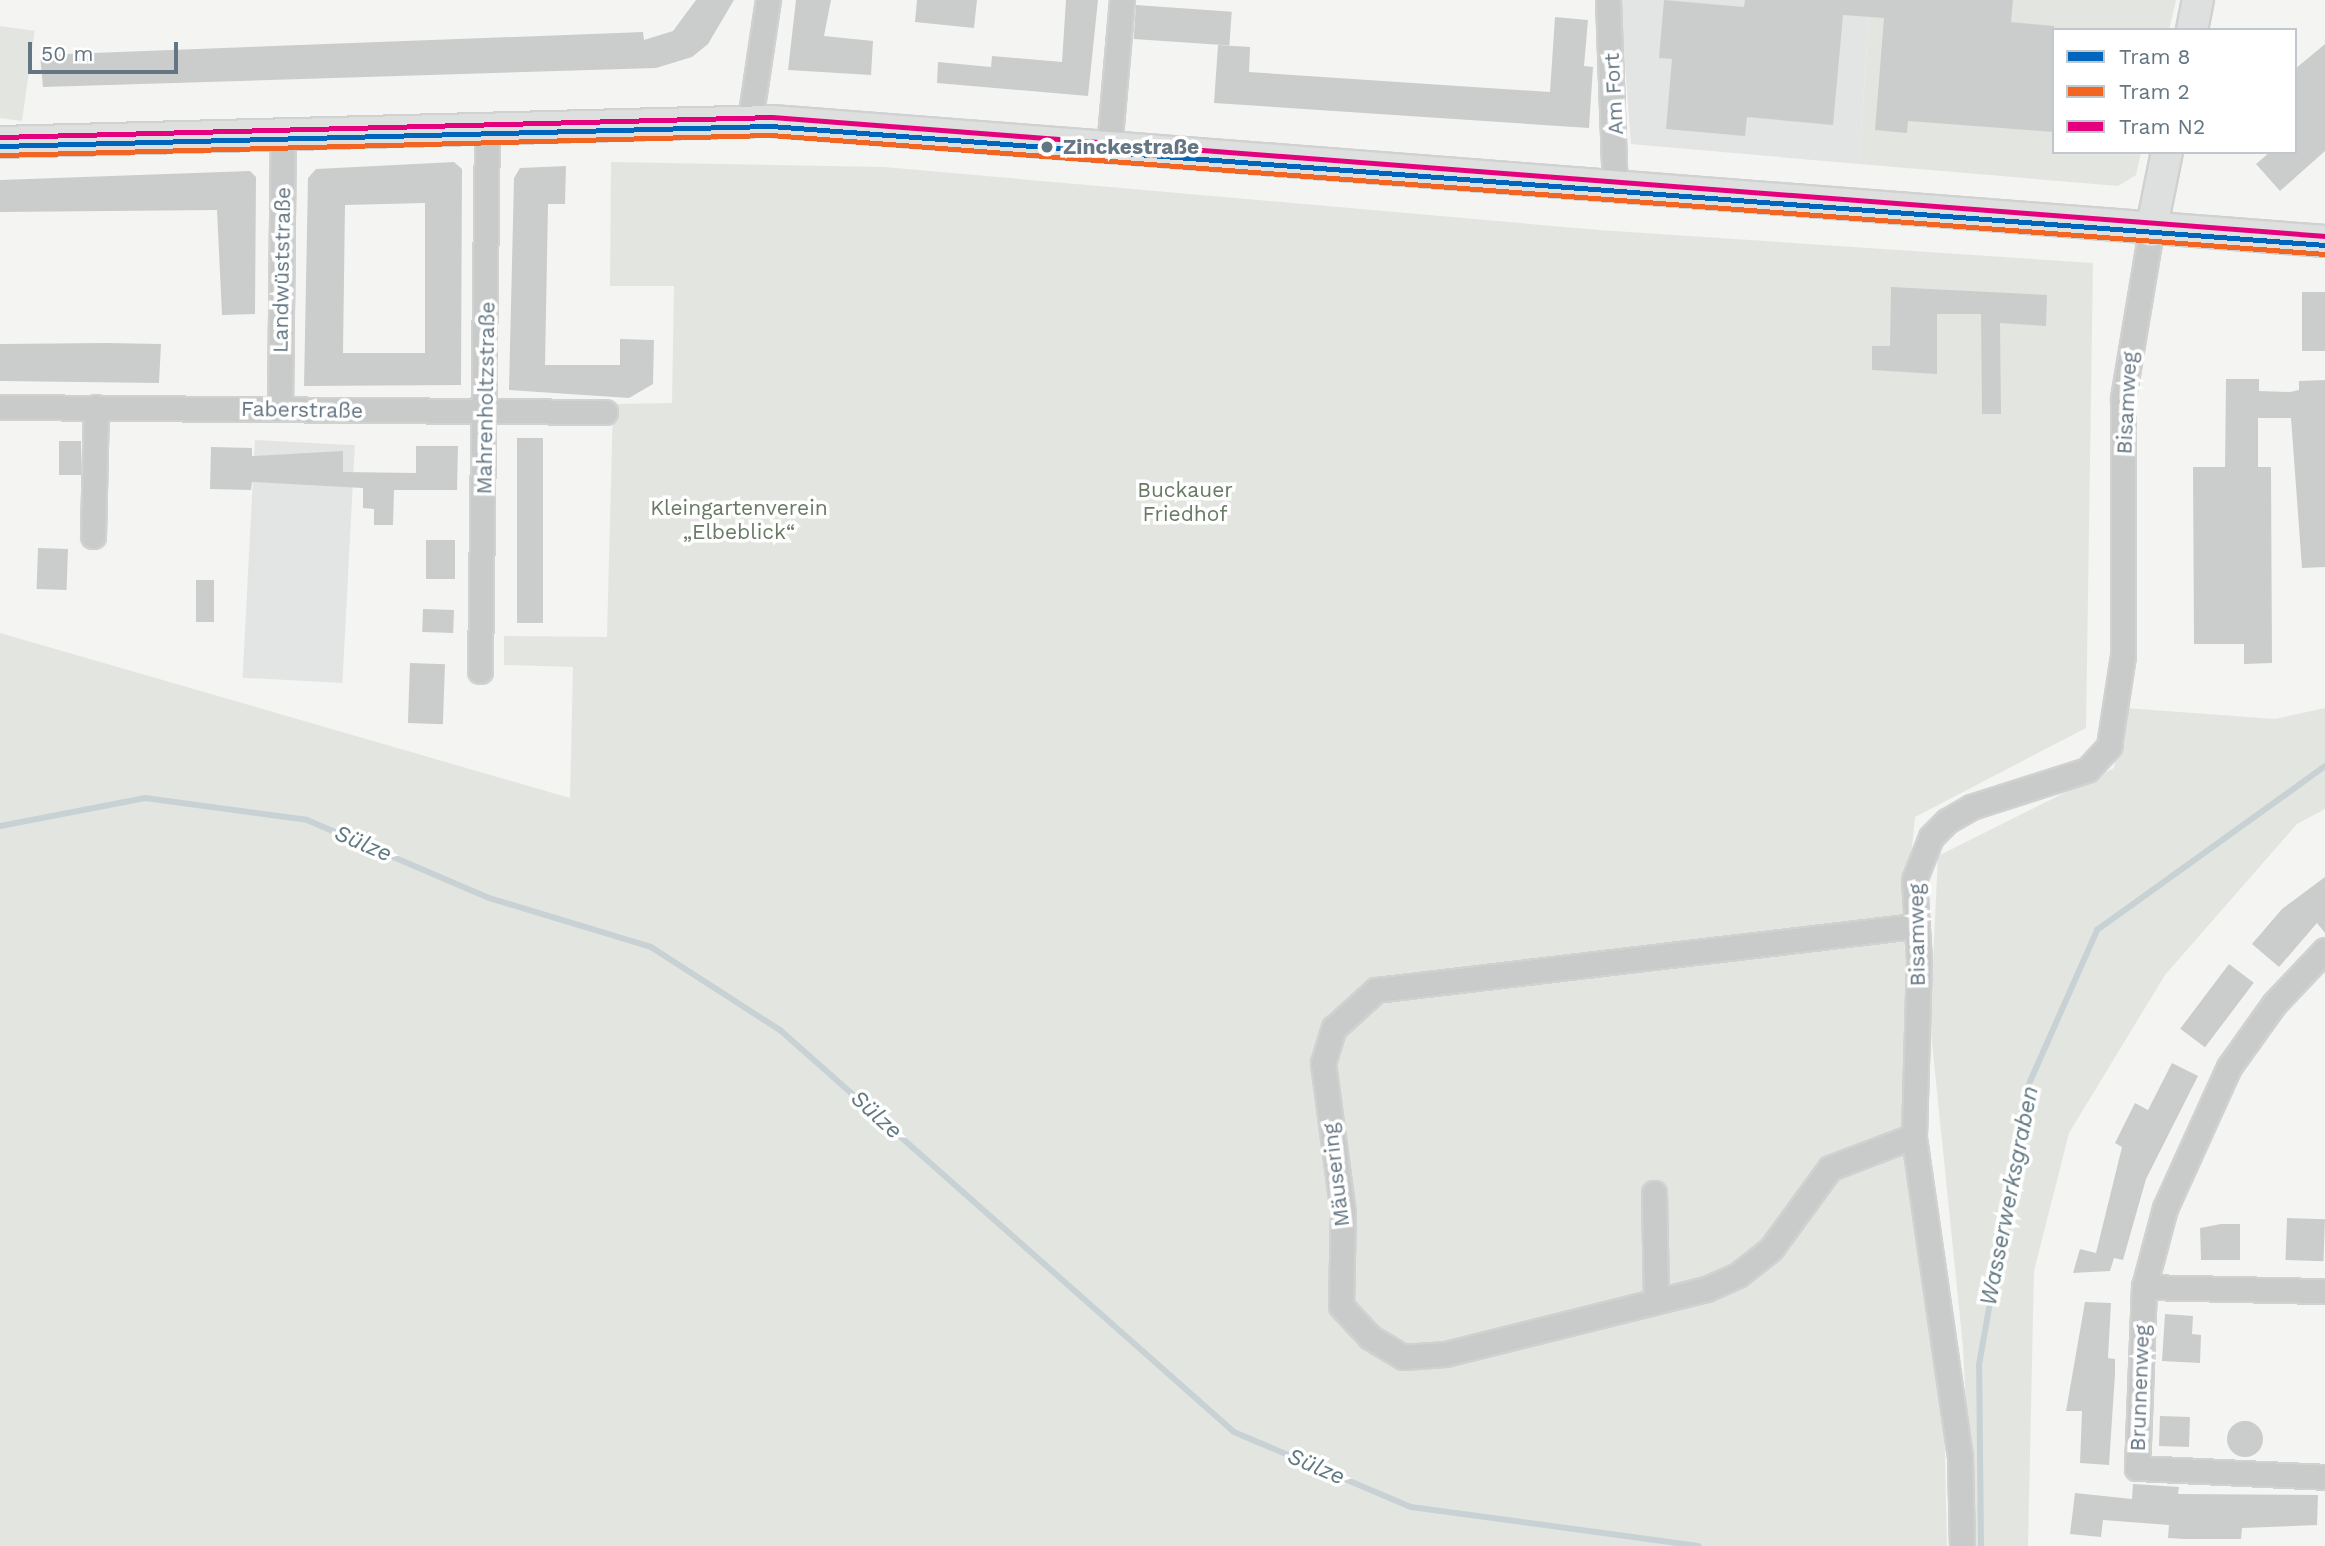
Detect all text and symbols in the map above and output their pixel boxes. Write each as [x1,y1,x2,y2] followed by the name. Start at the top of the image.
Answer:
[32,28,182,72] scale bar
[2052,28,2297,154] legend
[41,41,93,66] text: 50 m
[2119,44,2191,69] text: Tram 8
[1599,52,1629,136] street label: Am Fort
[2119,79,2190,104] text: Tram 2
[2119,114,2205,139] text: Tram N2
[1063,134,1199,160] place label: Zinckestraße
[1037,137,1057,157] marker: Zinckestraße
[268,187,296,353] street label: Landwüststraße
[472,301,500,495] street label: Mahrenholtzstraße
[2112,351,2142,455] street label: Bisamweg
[241,396,363,424] street label: Faberstraße
[1137,477,1233,527] park label: Buckauer Friedhof
[650,495,828,545] park label: Kleingartenverein „Elbeblick“
[330,820,396,868] water label: Sülze
[1904,883,1930,987] street label: Bisamweg
[1975,1084,2045,1308] water label: Wasserwerksgraben
[845,1085,907,1145] water label: Sülze
[1317,1122,1355,1228] street label: Mäusering
[2125,1324,2155,1452] street label: Brunnenweg
[1283,1443,1349,1491] water label: Sülze

